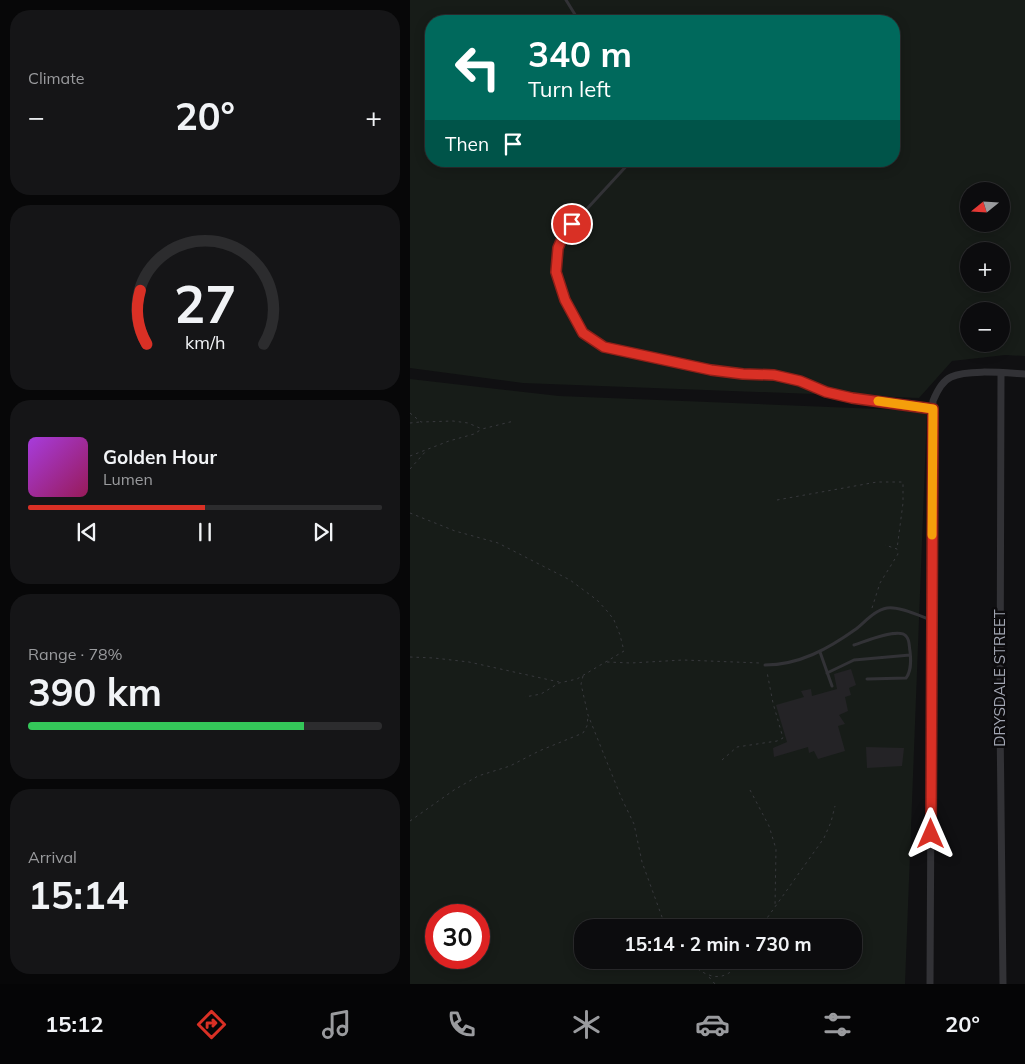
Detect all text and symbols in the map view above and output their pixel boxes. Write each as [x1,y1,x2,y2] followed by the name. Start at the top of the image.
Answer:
[528,32,632,76] text: 340 m
[445,35,510,100] icon: left
[28,68,84,88] text: Climate
[528,75,611,103] text: Turn left
[175,92,235,140] text: 20°
[28,99,45,134] text: −
[365,99,382,134] text: +
[499,130,527,158] icon: arrive
[445,132,489,156] text: Then
[960,182,1010,232] north arrow
[960,182,1010,352] map controls
[551,203,593,245] pin
[558,210,586,238] icon: arrive
[960,242,1010,292] button: +
[174,271,236,336] text: 27
[960,302,1010,352] button: −
[185,331,225,353] text: km/h
[103,445,217,469] text: Golden Hour
[103,469,153,489] text: Lumen
[73,518,101,546] icon: previous
[191,518,219,546] icon: pause
[309,518,337,546] icon: next
[990,609,1009,747] street label: DRYSDALE STREET
[28,644,123,664] text: Range · 78%
[28,668,162,716] text: 390 km
[904,807,956,859] position arrow
[28,847,77,867] text: Arrival
[28,871,129,919] text: 15:14
[425,904,490,969] speed limit sign: 30
[624,932,812,956] text: 15:14 · 2 min · 730 m
[194,1007,229,1042] icon: directions
[319,1007,354,1042] icon: music
[444,1007,479,1042] icon: phone
[569,1007,604,1042] icon: climate
[695,1007,730,1042] icon: car
[820,1007,855,1042] icon: filters
[45,1010,103,1038] text: 15:12
[945,1010,980,1038] text: 20°

